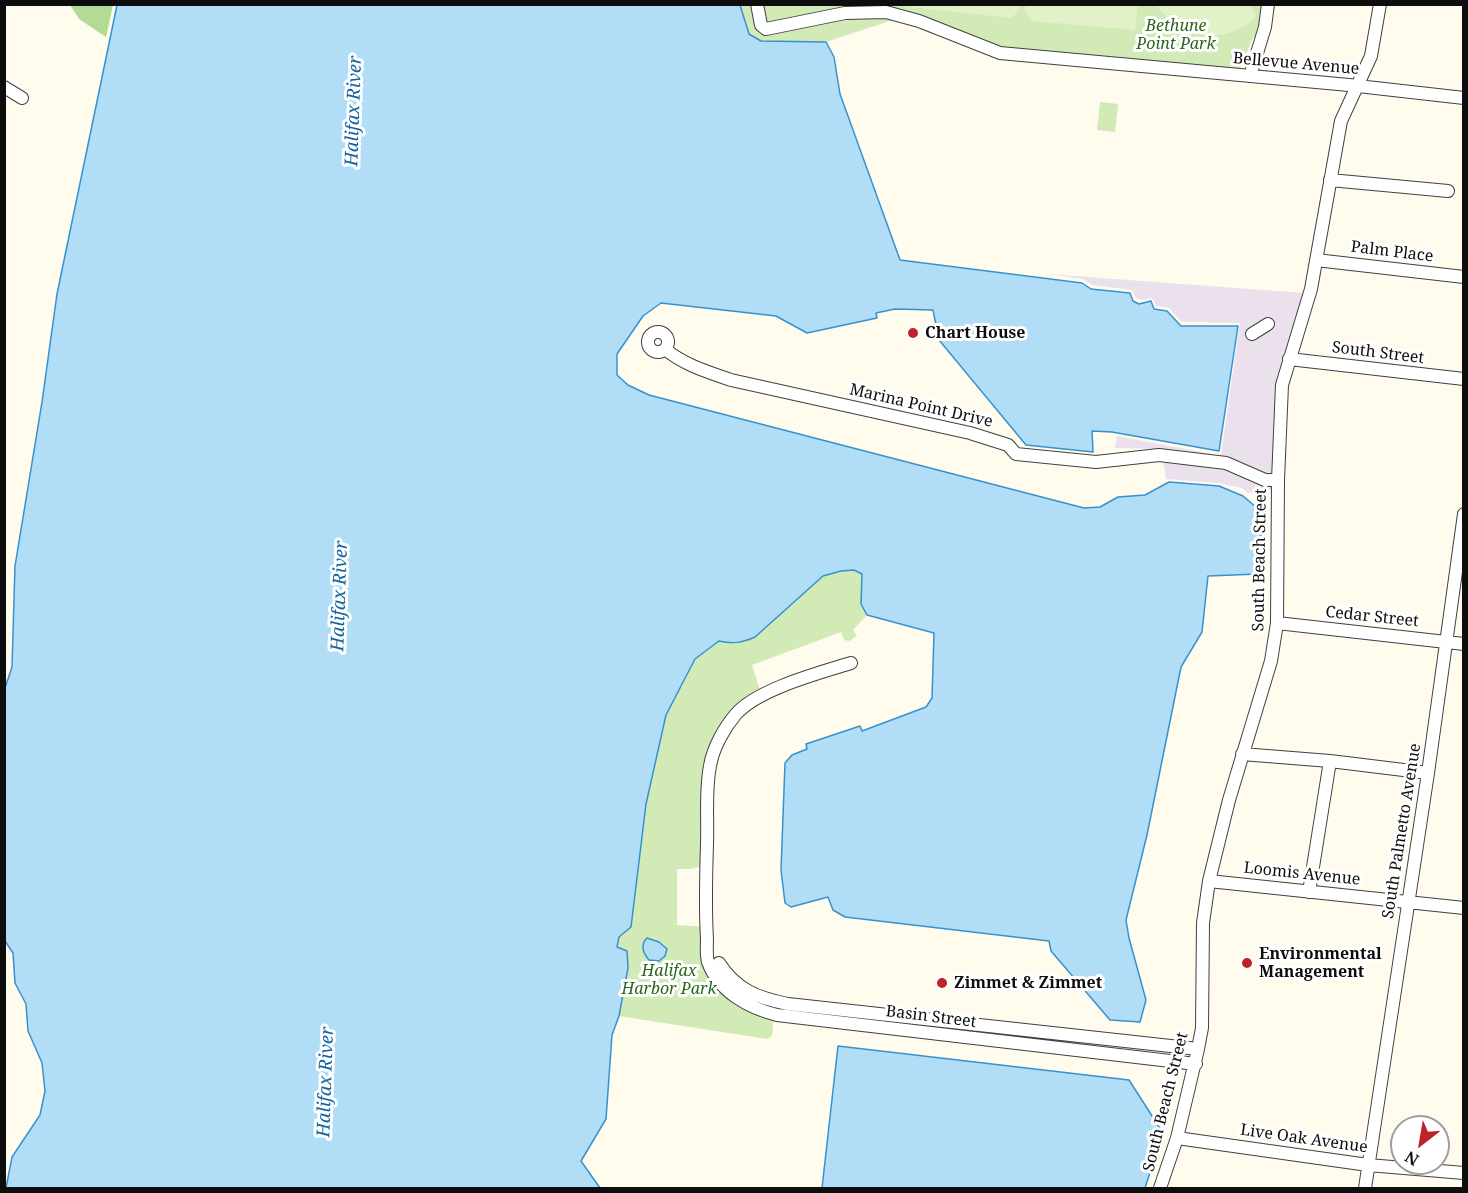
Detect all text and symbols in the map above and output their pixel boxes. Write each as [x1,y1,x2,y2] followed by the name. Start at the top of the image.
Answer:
[1136,16,1216,54] park label: Bethune Point Park
[1232,49,1360,79] street label: Bellevue Avenue
[341,55,367,167] water label: Halifax River
[1350,237,1434,267] street label: Palm Place
[925,323,1025,343] place label: Chart House
[906,326,920,340] marker: Chart House
[1331,338,1425,368] street label: South Street
[848,380,994,432] street label: Marina Point Drive
[1249,488,1271,632] street label: South Beach Street
[327,540,353,652] water label: Halifax River
[1324,603,1420,631] street label: Cedar Street
[1379,742,1425,920] street label: South Palmetto Avenue
[1243,858,1361,890] street label: Loomis Avenue
[1259,944,1382,982] place label: Environmental Management
[1240,956,1254,970] marker: Environmental Management
[621,961,717,999] park label: Halifax Harbor Park
[954,973,1102,993] place label: Zimmet & Zimmet
[935,976,949,990] marker: Zimmet & Zimmet
[885,1002,977,1032] street label: Basin Street
[313,1026,339,1138] water label: Halifax River
[1139,1030,1193,1174] street label: South Beach Street
[1390,1115,1450,1175] north arrow
[1239,1121,1369,1157] street label: Live Oak Avenue
[1401,1146,1423,1171] text: N

